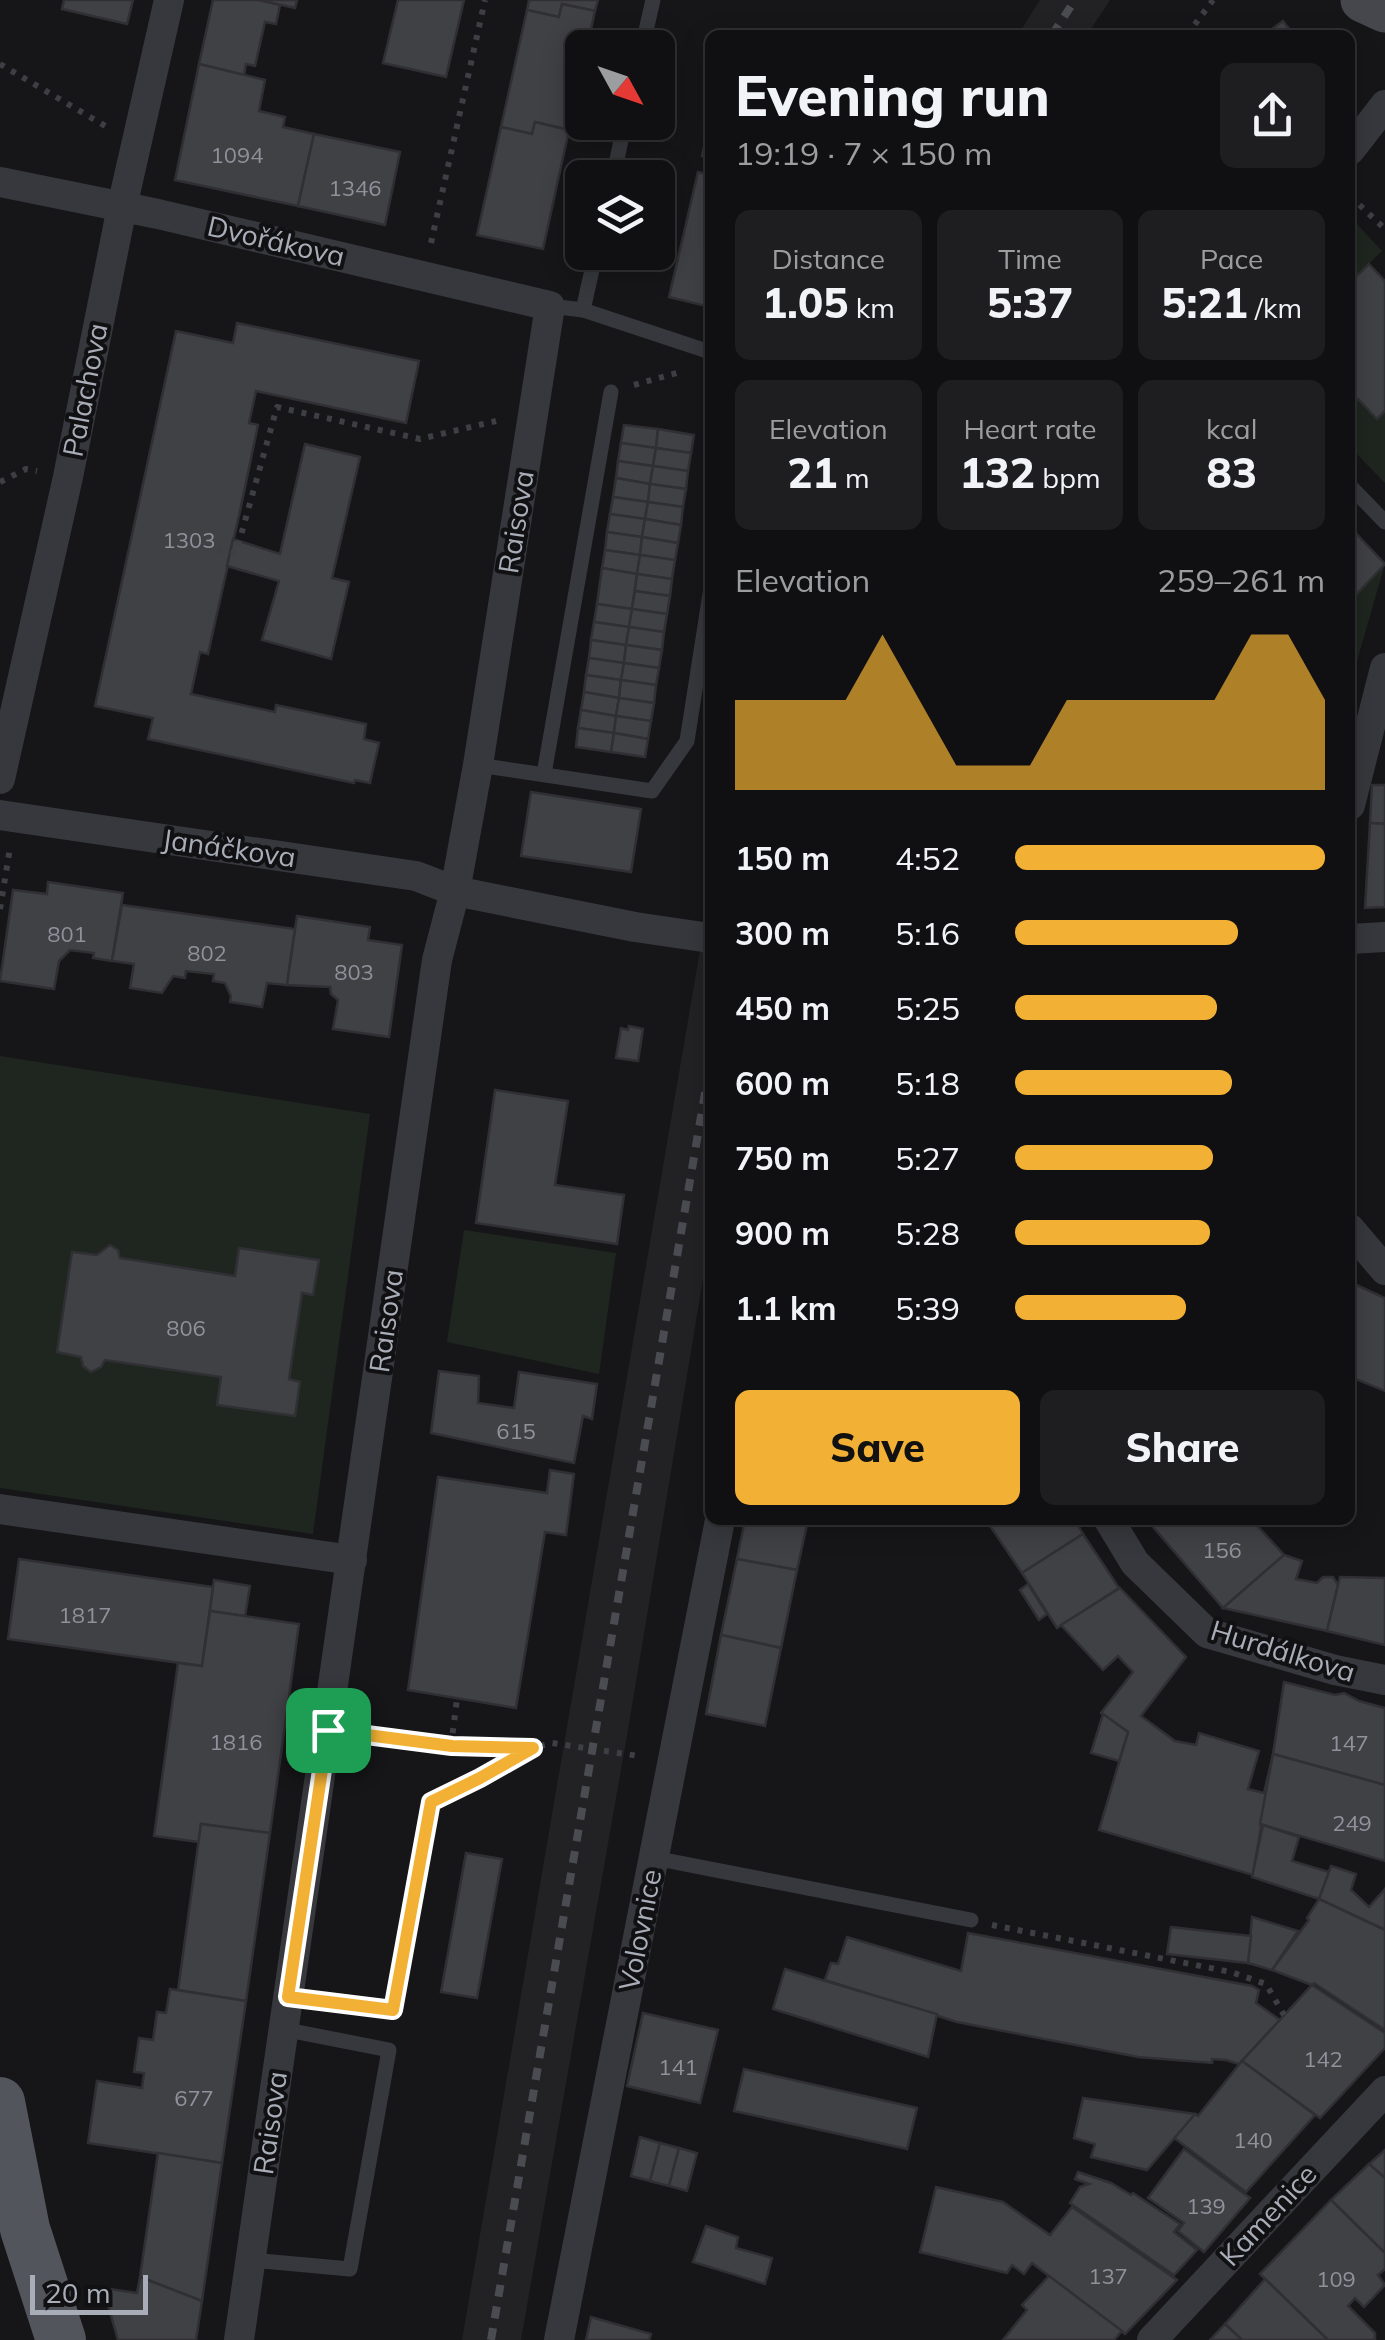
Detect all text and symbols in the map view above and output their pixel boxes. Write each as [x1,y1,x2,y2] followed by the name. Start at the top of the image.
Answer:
[565,30,675,140] north arrow
[565,30,675,270] map controls
[735,61,1050,130] text: Evening run
[1220,63,1325,168] button: share
[735,133,992,173] text: 19:19 · 7 × 150 m
[211,141,263,169] house number: 1094
[565,160,675,270] button: layers
[329,174,381,202] house number: 1346
[204,208,348,273] street label: Dvořákova
[772,241,885,276] text: Distance
[998,241,1062,276] text: Time
[1200,241,1263,276] text: Pace
[762,276,848,329] text: 1.05
[987,276,1073,329] text: 5:37
[1161,276,1248,329] text: 5:21
[848,290,895,325] text: km
[1248,290,1302,325] text: /km
[54,320,115,460] street label: Palachova
[769,411,888,446] text: Elevation
[963,411,1097,446] text: Heart rate
[1206,411,1257,446] text: kcal
[787,446,838,499] text: 21
[959,446,1035,499] text: 132
[1206,446,1257,499] text: 83
[838,460,869,495] text: m
[1035,460,1101,495] text: bpm
[490,468,541,576] street label: Raisova
[163,526,215,554] house number: 1303
[735,560,870,600] text: Elevation
[1157,560,1325,600] text: 259–261 m
[160,821,298,874] street label: Janáčkova
[735,838,830,878] text: 150 m
[895,838,960,878] text: 4:52
[735,913,830,953] text: 300 m
[895,913,960,953] text: 5:16
[47,920,87,948] house number: 801
[187,939,227,967] house number: 802
[334,958,374,986] house number: 803
[735,988,830,1028] text: 450 m
[895,988,960,1028] text: 5:25
[735,1063,830,1103] text: 600 m
[895,1063,960,1103] text: 5:18
[735,1138,830,1178] text: 750 m
[895,1138,960,1178] text: 5:27
[735,1213,830,1253] text: 900 m
[895,1213,960,1253] text: 5:28
[361,1267,410,1375] street label: Raisova
[735,1288,837,1328] text: 1.1 km
[895,1288,960,1328] text: 5:39
[166,1314,206,1342] house number: 806
[735,1390,1020,1505] button: Save
[1040,1390,1325,1505] button: Share
[496,1417,536,1445] house number: 615
[1202,1536,1242,1564] house number: 156
[59,1601,111,1629] house number: 1817
[1207,1612,1360,1689] street label: Hurdálkova
[286,1688,371,1773] pin
[301,1703,356,1758] icon: arrive
[210,1728,262,1756] house number: 1816
[1329,1729,1369,1757] house number: 147
[1332,1809,1372,1837] house number: 249
[611,1866,668,1994] street label: Volovnice
[1303,2045,1343,2073] house number: 142
[658,2053,698,2081] house number: 141
[245,2069,294,2177] street label: Raisova
[174,2084,214,2112] house number: 677
[1233,2126,1273,2154] house number: 140
[1212,2157,1323,2273] street label: Kamenice
[1186,2192,1226,2220] house number: 139
[1088,2262,1128,2290] house number: 137
[1316,2265,1356,2293] house number: 109
[30,2270,148,2314] scale bar
[45,2275,111,2310] text: 20 m

